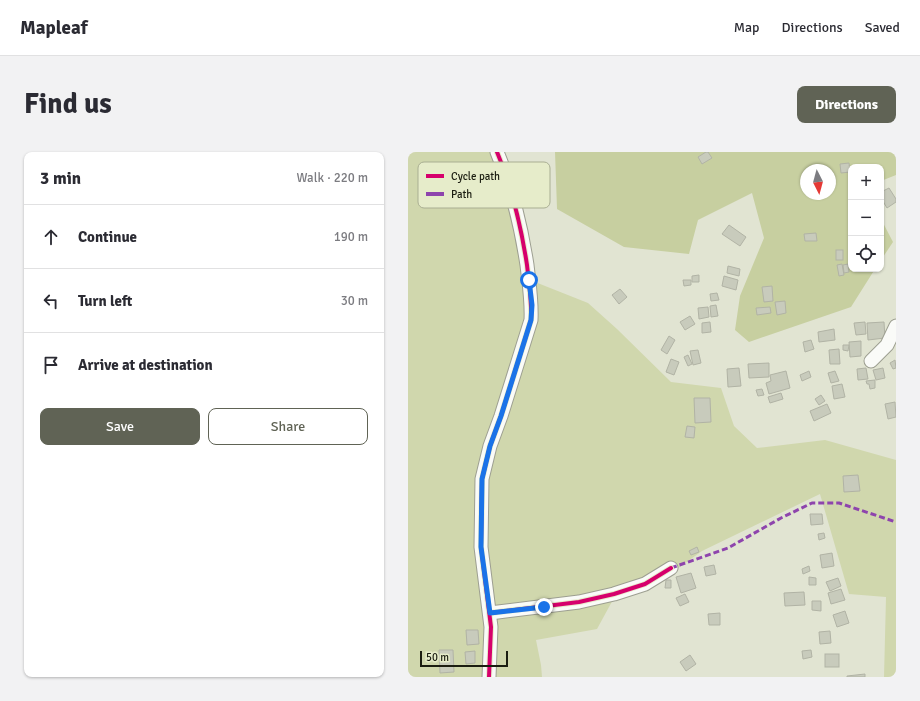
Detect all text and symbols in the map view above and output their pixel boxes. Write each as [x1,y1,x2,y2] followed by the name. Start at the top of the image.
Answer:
[20,16,88,40] text: Mapleaf
[734,19,760,36] text: Map
[782,19,843,36] text: Directions
[865,19,900,36] text: Saved
[797,86,896,123] button: Directions
[24,87,112,121] text: Find us
[418,162,550,208] legend
[800,164,836,200] north arrow
[848,164,884,272] map controls
[848,164,884,200] button: +
[40,168,81,189] text: 3 min
[297,170,368,186] text: Walk · 220 m
[451,170,500,183] text: Cycle path
[451,188,472,201] text: Path
[848,200,884,236] button: −
[40,226,62,248] icon: ahead
[78,228,137,246] text: Continue
[334,229,368,245] text: 190 m
[848,236,884,272] button: locate
[520,271,538,289] route start
[40,290,62,312] icon: left
[78,292,132,310] text: Turn left
[341,293,368,309] text: 30 m
[40,354,62,376] icon: arrive
[78,356,213,374] text: Arrive at destination
[40,408,200,445] button: Save
[208,408,368,445] button: Share
[535,598,553,616] route end
[420,649,508,668] scale bar
[426,651,449,664] text: 50 m

